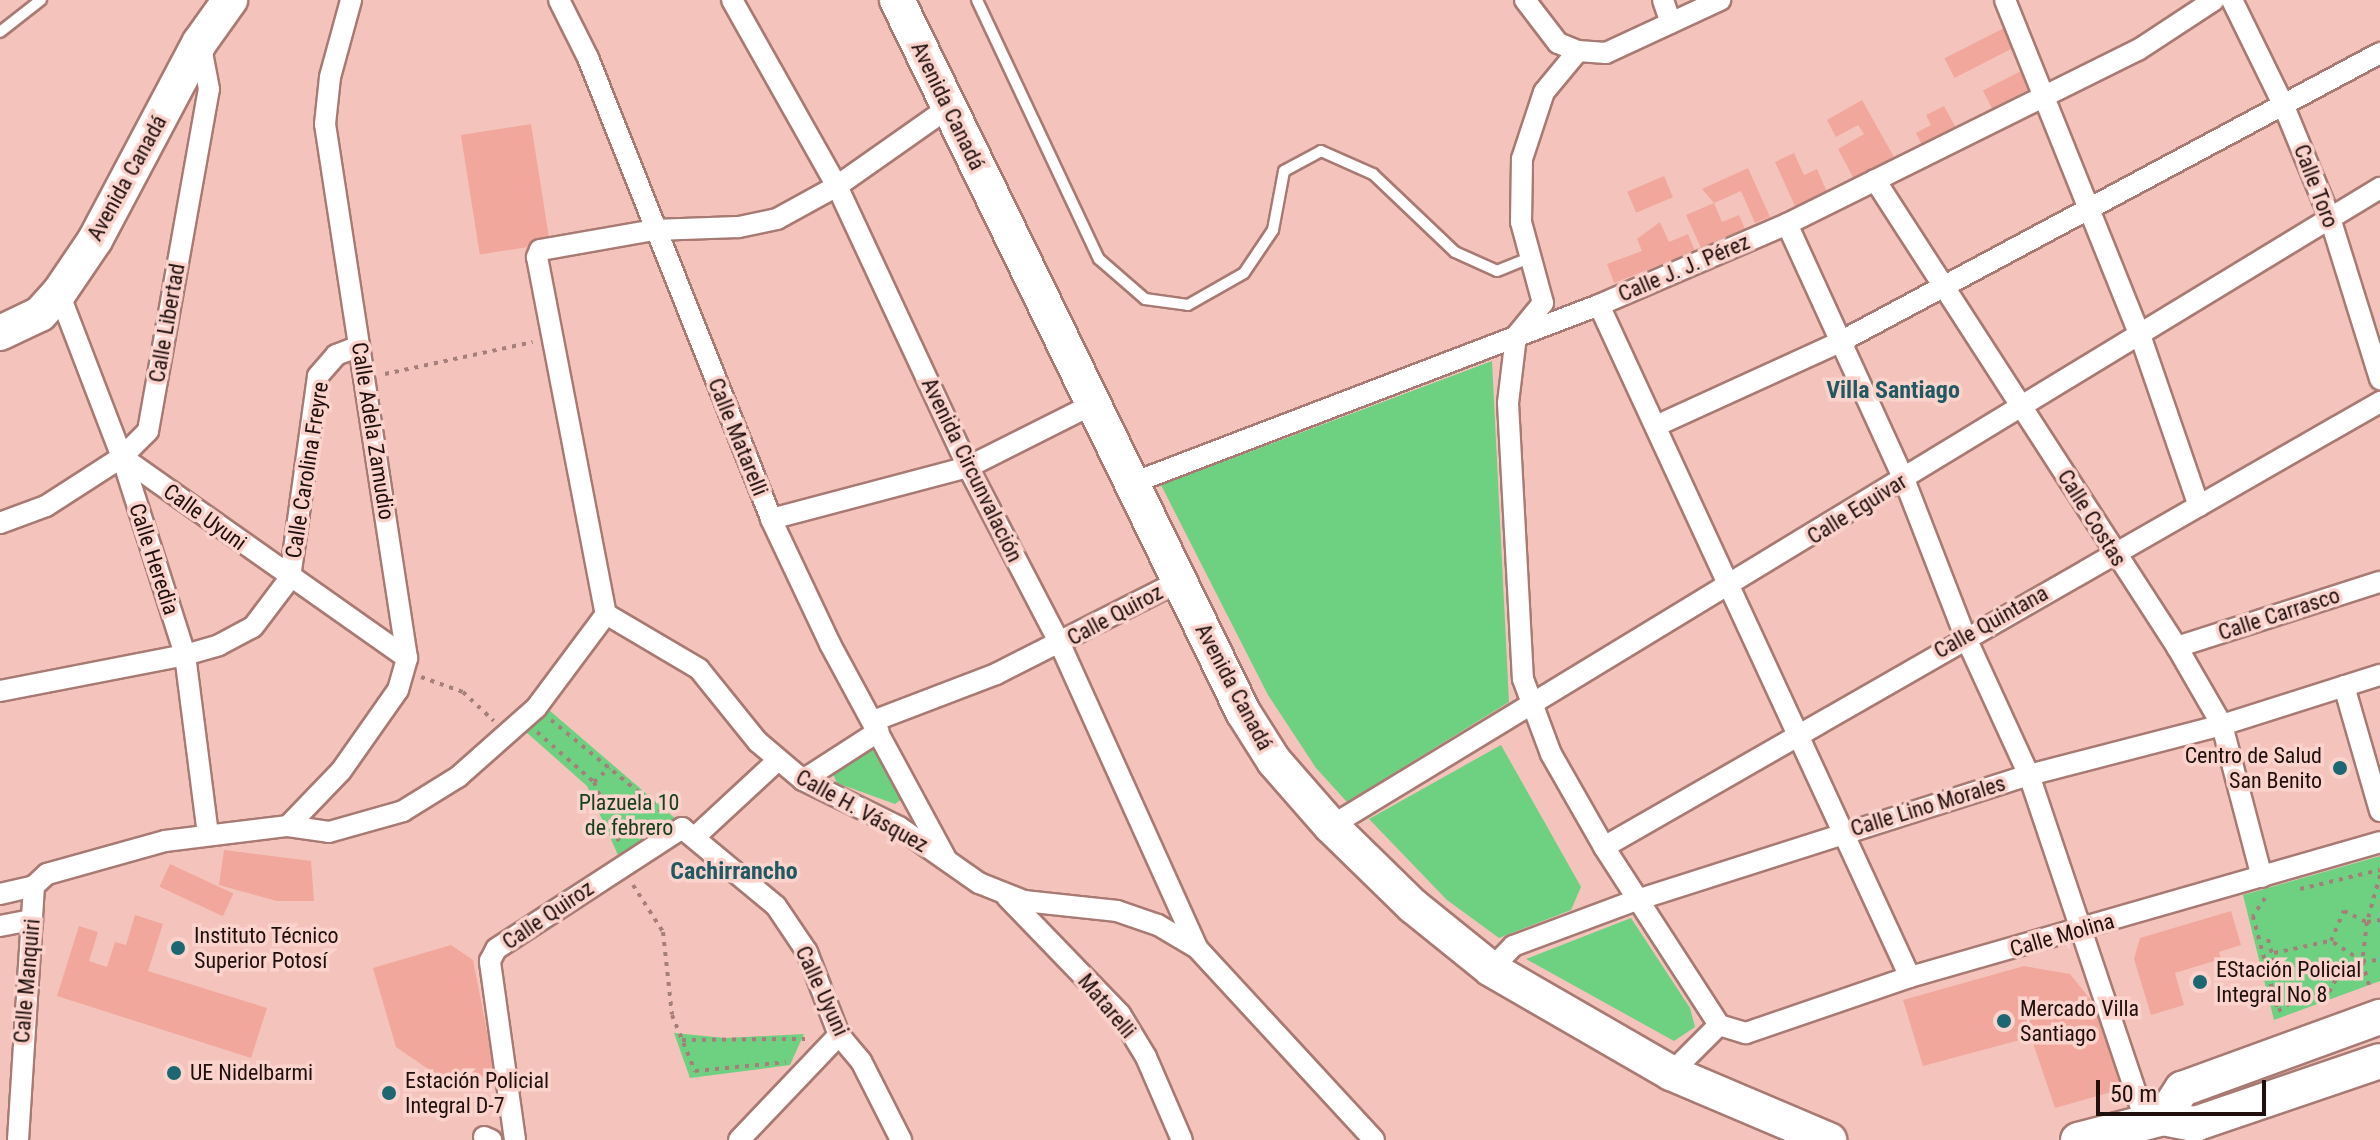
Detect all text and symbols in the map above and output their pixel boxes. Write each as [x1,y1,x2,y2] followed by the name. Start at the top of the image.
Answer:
[906,37,990,175] street label: Avenida Canadá
[82,111,172,245] street label: Avenida Canadá
[2288,140,2344,232] street label: Calle Toro
[1614,228,1754,308] street label: Calle J. J. Pérez
[144,261,190,385] street label: Calle Libertad
[346,340,400,522] street label: Calle Adela Zamudio
[702,374,774,500] street label: Calle Matarelli
[916,374,1028,566] street label: Avenida Circunvalación
[1826,377,1960,405] district label: Villa Santiago
[280,380,334,560] street label: Calle Carolina Freyre
[2052,465,2132,571] street label: Calle Costas
[1802,468,1912,550] street label: Calle Eguivar
[158,478,252,556] street label: Calle Uyuni
[124,500,184,618] street label: Calle Heredia
[1063,579,1167,651] street label: Calle Quiroz
[1929,580,2053,664] street label: Calle Quintana
[2215,582,2343,646] street label: Calle Carrasco
[1190,619,1278,755] street label: Avenida Canadá
[2185,742,2322,794] place label: Centro de Salud San Benito
[2329,757,2351,779] marker: Centro de Salud San Benito
[791,764,933,858] street label: Calle H. Vásquez
[1847,770,2009,842] street label: Calle Lino Morales
[579,789,679,840] park label: Plazuela 10 de febrero
[670,858,798,886] district label: Cachirrancho
[497,875,599,955] street label: Calle Quiroz
[2007,908,2117,962] street label: Calle Molina
[8,918,46,1044] street label: Calle Manquiri
[194,922,339,974] place label: Instituto Técnico Superior Potosí
[169,939,187,957] marker: Instituto Técnico Superior Potosí
[790,942,854,1040] street label: Calle Uyuni
[2216,956,2361,1008] place label: EStación Policial Integral No 8
[1072,968,1142,1044] street label: Matarelli
[2191,973,2209,991] marker: EStación Policial Integral No 8
[2020,995,2139,1046] place label: Mercado Villa Santiago
[1995,1012,2013,1030] marker: Mercado Villa Santiago
[190,1060,313,1086] place label: UE Nidelbarmi
[165,1064,183,1082] marker: UE Nidelbarmi
[2100,1064,2270,1114] scale bar
[405,1067,549,1118] place label: Estación Policial Integral D-7
[2110,1080,2157,1108] text: 50 m
[380,1084,398,1102] marker: Estación Policial Integral D-7

